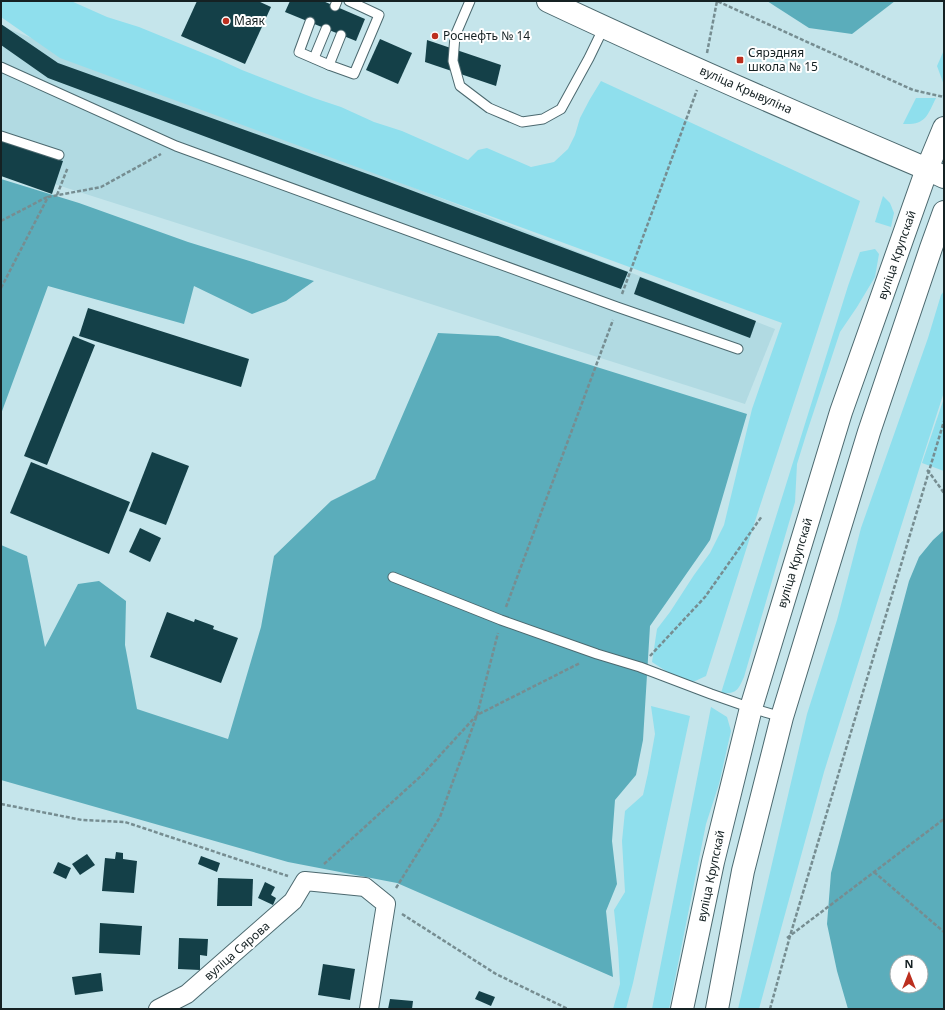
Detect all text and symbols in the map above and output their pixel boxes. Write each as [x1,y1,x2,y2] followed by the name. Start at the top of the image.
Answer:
[234,12,265,29] place label: Маяк
[221,16,231,26] marker: Маяк
[443,27,530,44] place label: Роснефть № 14
[430,31,440,41] marker: Роснефть № 14
[748,44,818,75] place label: Сярэдняя школа № 15
[735,55,745,65] marker: Сярэдняя школа № 15
[697,62,795,118] street label: вуліца Крывуліна
[873,208,920,302] street label: вуліца Крупскай
[773,516,816,610] street label: вуліца Крупскай
[692,828,729,923] street label: вуліца Крупскай
[200,917,273,984] street label: вуліца Сярова
[889,954,929,994] north arrow
[905,956,913,971] text: N

